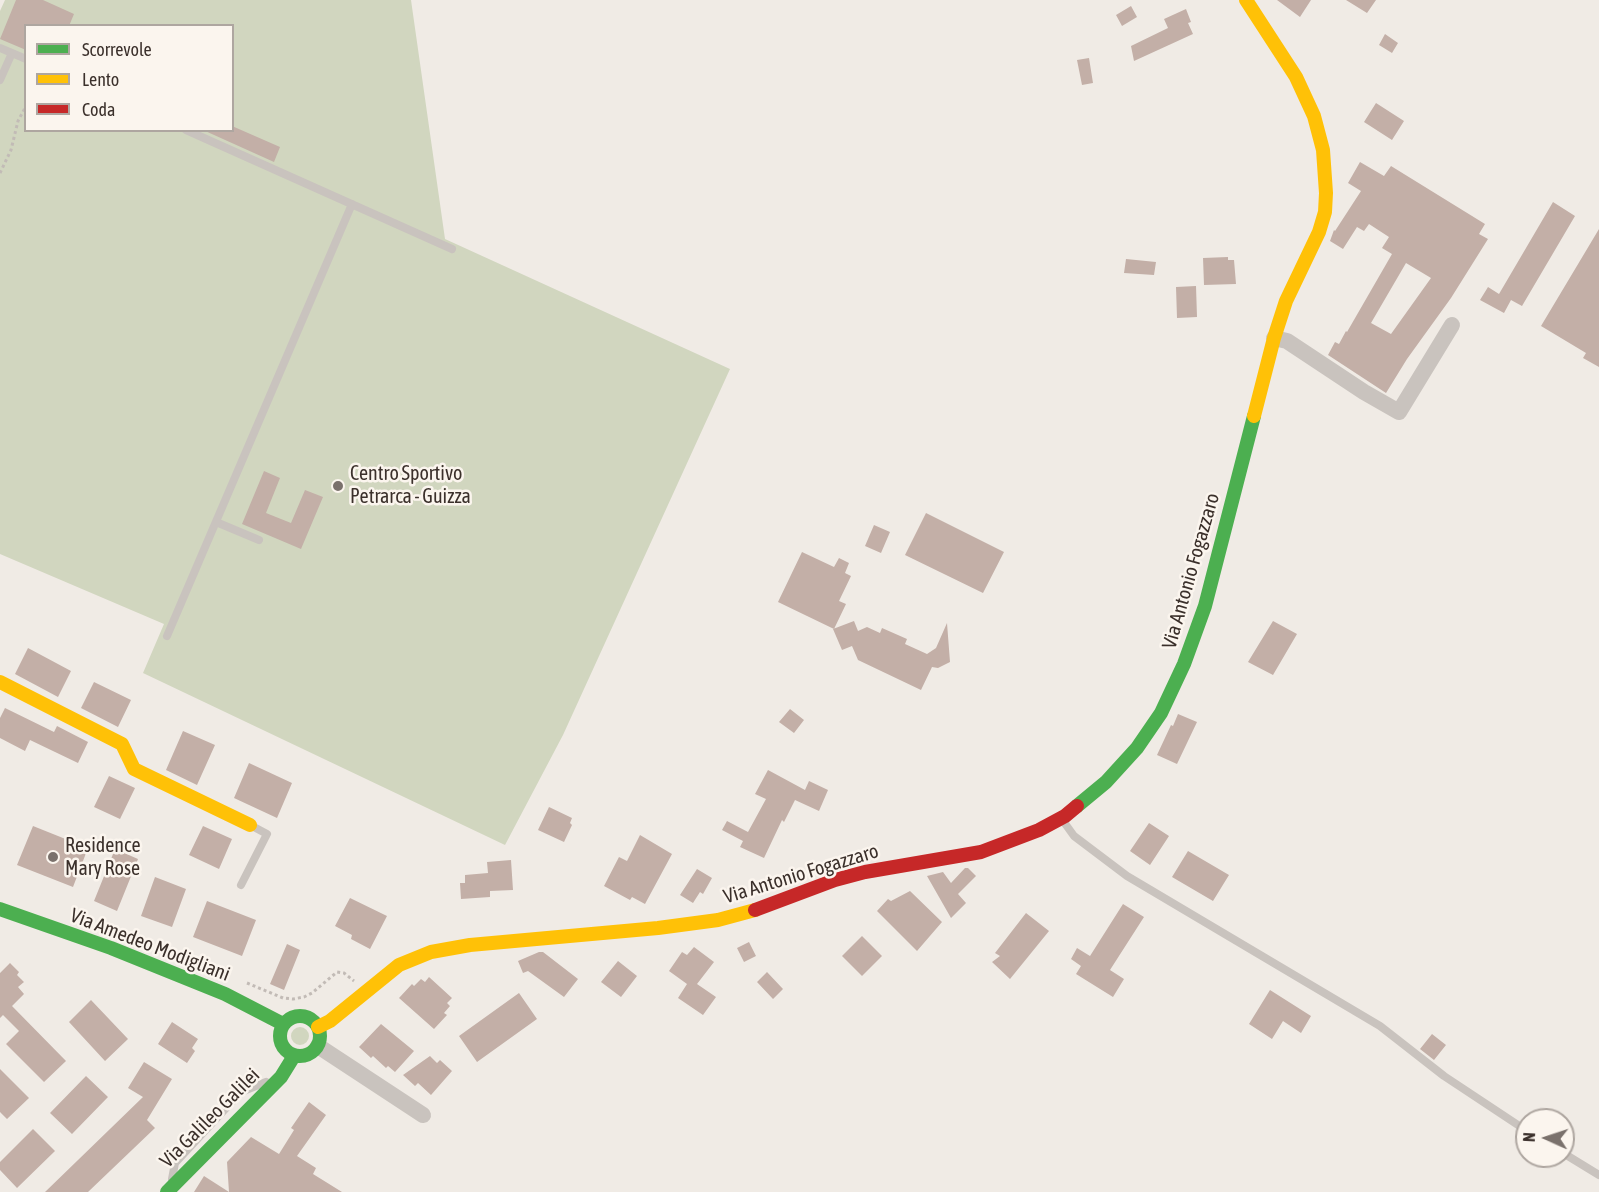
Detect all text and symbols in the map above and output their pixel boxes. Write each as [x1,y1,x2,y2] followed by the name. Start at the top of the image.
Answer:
[24,24,234,132] legend
[82,39,152,60] text: Scorrevole
[82,69,119,90] text: Lento
[82,99,115,120] text: Coda
[350,462,471,509] place label: Centro Sportivo Petrarca - Guizza
[331,479,345,493] marker: Centro Sportivo Petrarca - Guizza
[1157,490,1225,652] street label: Via Antonio Fogazzaro
[65,834,140,881] place label: Residence Mary Rose
[721,839,881,909] street label: Via Antonio Fogazzaro
[46,850,60,864] marker: Residence Mary Rose
[67,903,233,987] street label: Via Amedeo Modigliani
[155,1063,265,1173] street label: Via Galileo Galilei
[1515,1108,1575,1168] north arrow
[1520,1132,1538,1142] text: N

